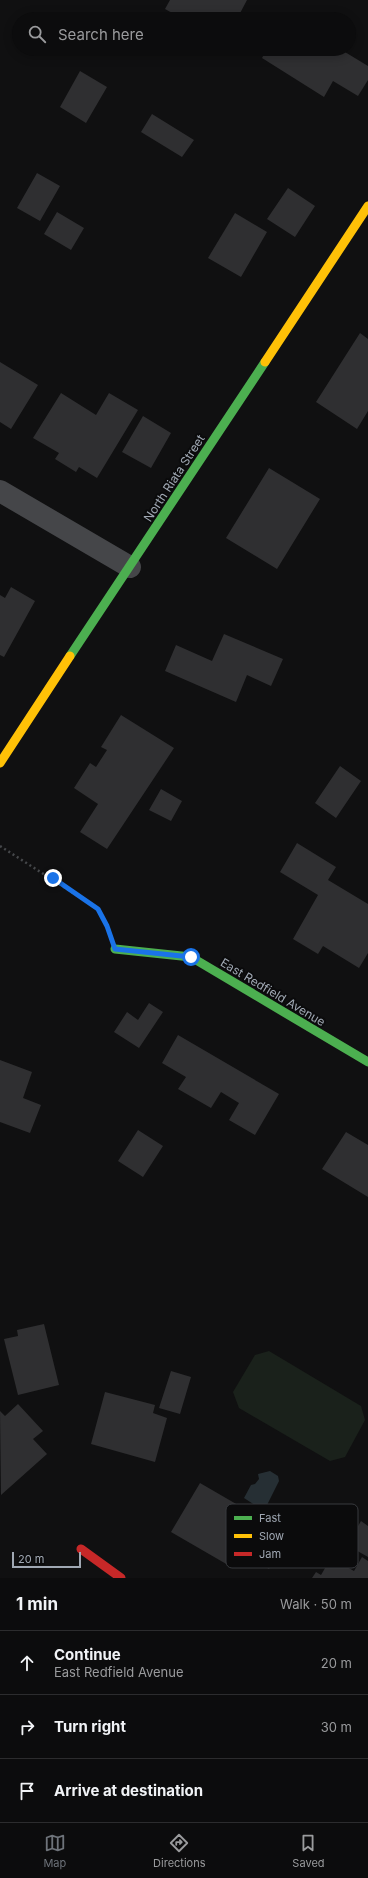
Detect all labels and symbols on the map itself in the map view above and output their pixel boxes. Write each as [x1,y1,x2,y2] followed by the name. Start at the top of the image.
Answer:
[140,432,208,524] street label: North Riata Street
[44,869,62,887] route end
[182,948,200,966] route start
[218,955,328,1029] street label: East Redfield Avenue
[226,1504,358,1568] legend
[259,1511,281,1525] text: Fast
[259,1529,284,1543] text: Slow
[259,1547,281,1561] text: Jam
[12,1550,81,1569] scale bar

